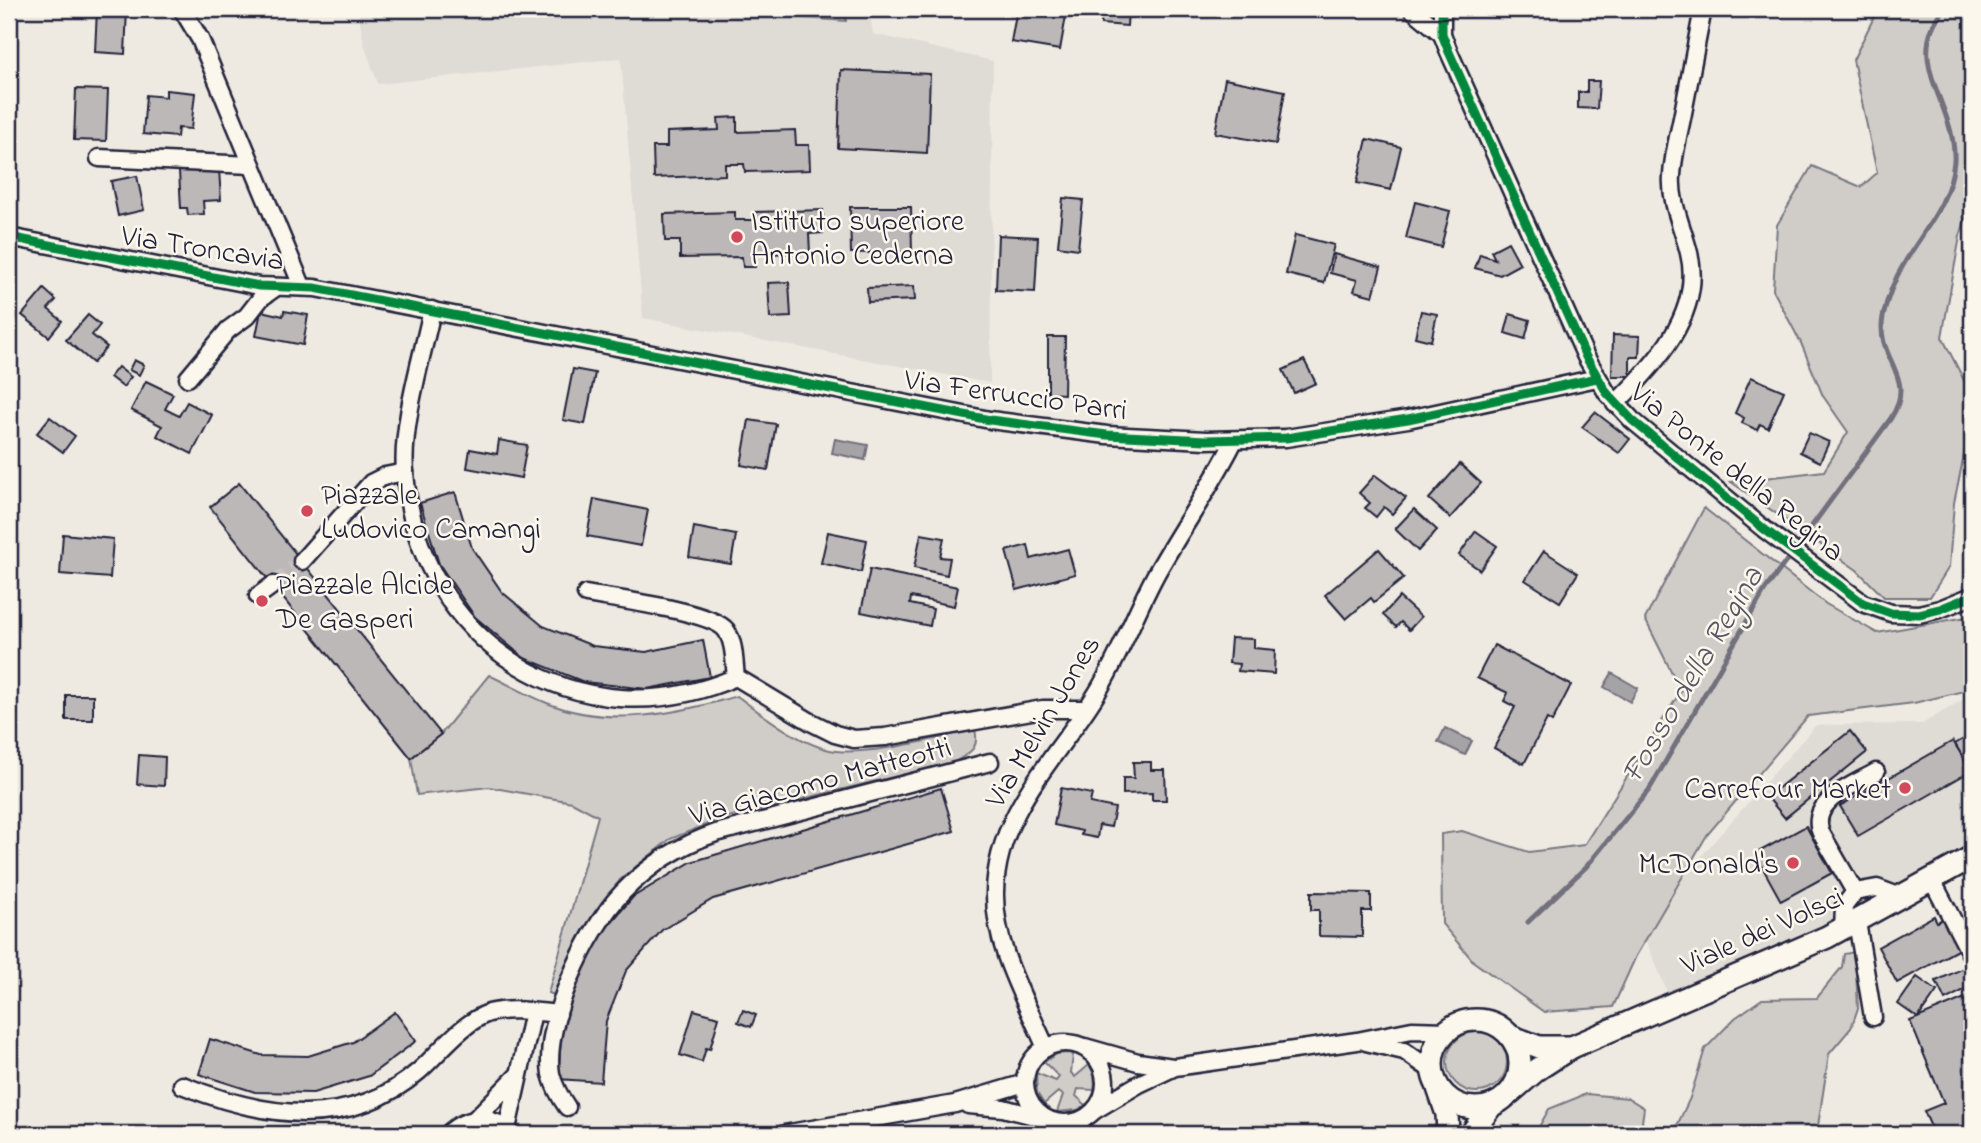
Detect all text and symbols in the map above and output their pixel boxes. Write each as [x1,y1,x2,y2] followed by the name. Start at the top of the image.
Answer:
[751,201,965,279] place label: Istituto superiore Antonio Cederna
[117,215,287,285] street label: Via Troncavia
[729,229,745,245] marker: Istituto superiore Antonio Cederna
[901,359,1130,434] street label: Via Ferruccio Parri
[1618,372,1853,574] street label: Via Ponte della Regina
[321,475,541,553] place label: Piazzale Ludovico Camangi
[299,503,315,519] marker: Piazzale Ludovico Camangi
[1611,558,1778,793] water label: Fosso della Regina
[275,565,454,643] place label: Piazzale Alcide De Gasperi
[254,593,270,609] marker: Piazzale Alcide De Gasperi
[975,628,1113,818] street label: Via Melvin Jones
[684,727,957,839] street label: Via Giacomo Matteotti
[1684,769,1891,813] place label: Carrefour Market
[1897,780,1913,796] marker: Carrefour Market
[1639,844,1779,888] place label: McDonald's
[1785,855,1801,871] marker: McDonald's
[1674,877,1852,989] street label: Viale dei Volsci

